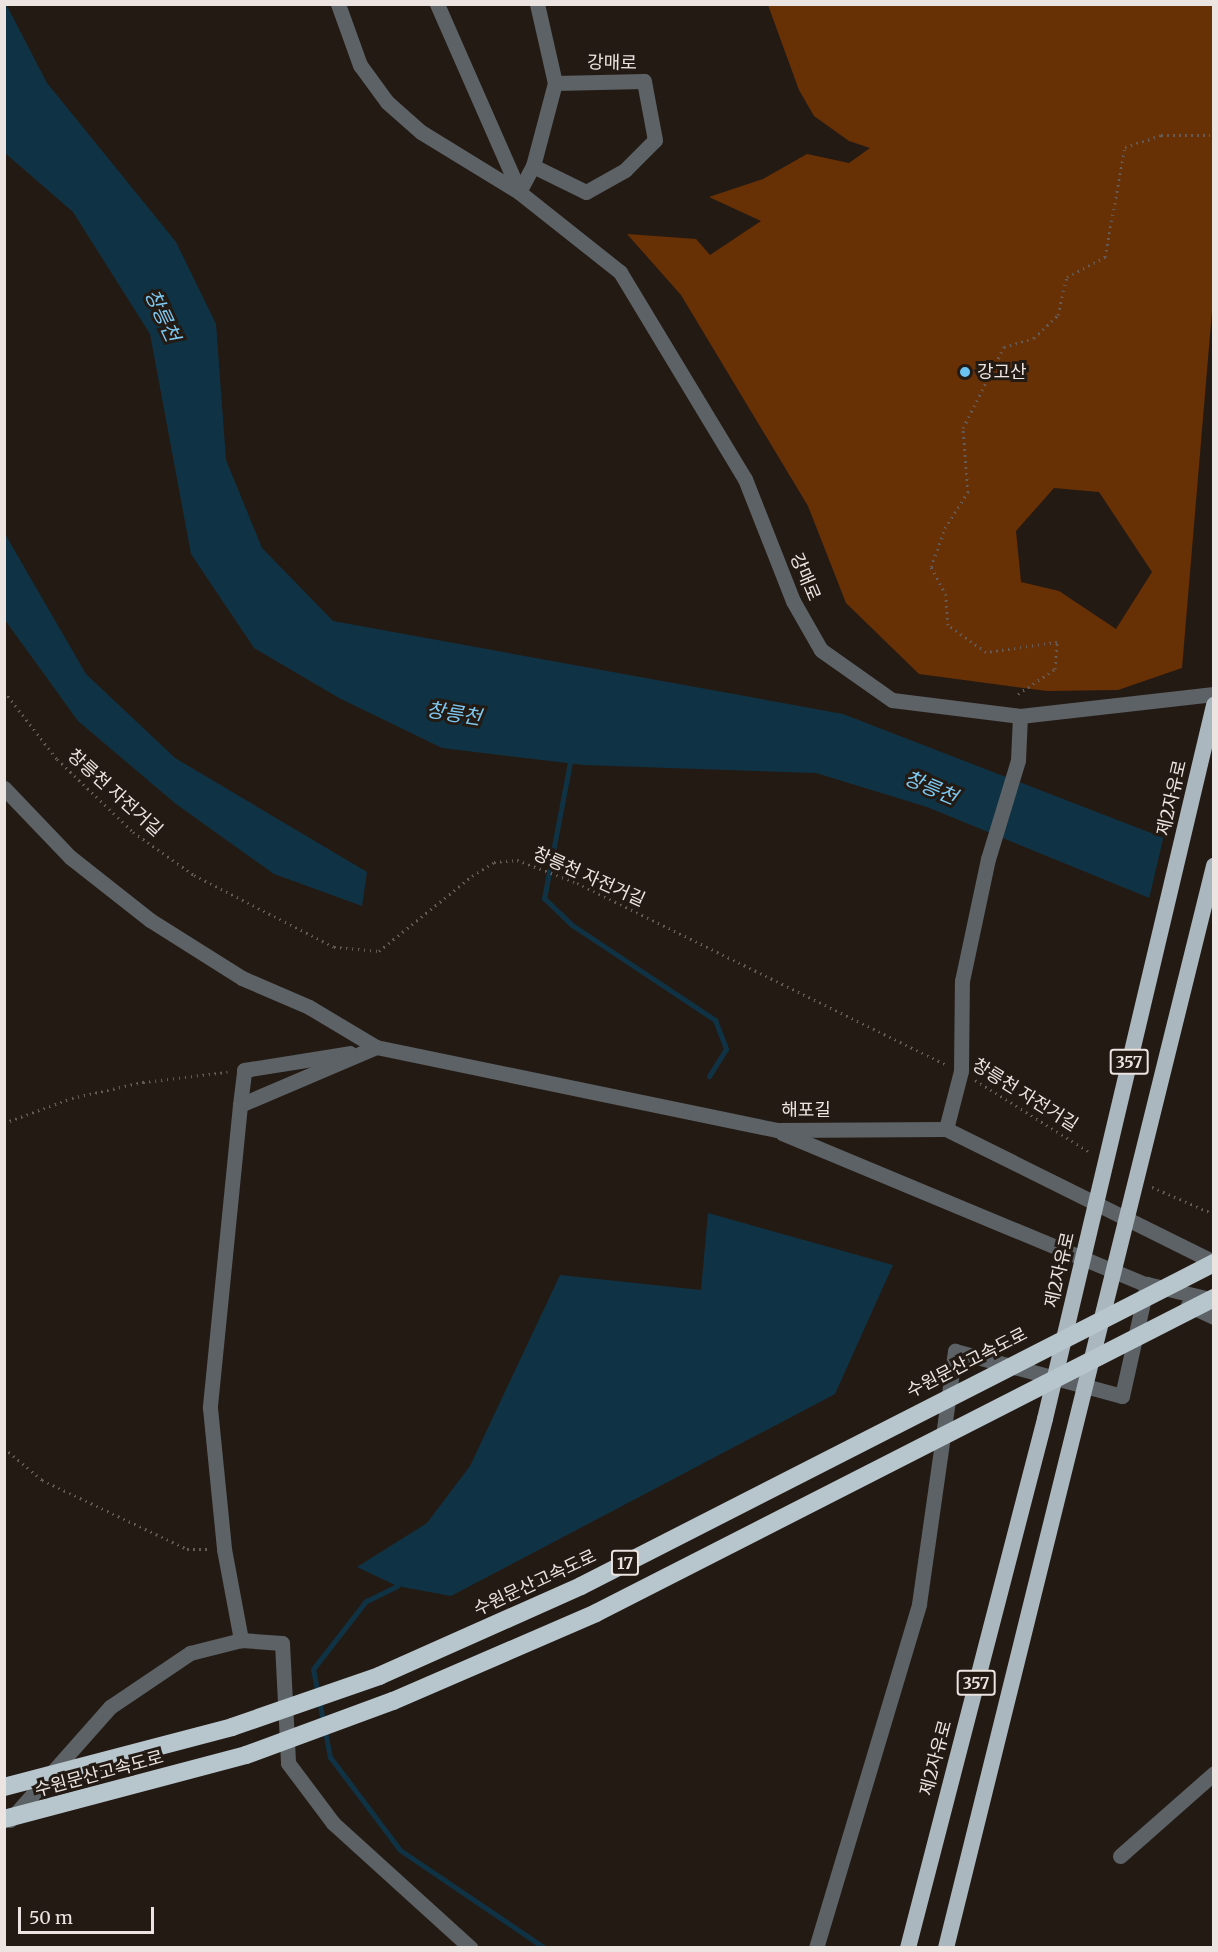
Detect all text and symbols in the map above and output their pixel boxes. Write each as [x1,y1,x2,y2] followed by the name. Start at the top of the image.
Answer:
[587,52,637,74] street label: 강매로
[140,285,186,345] water label: 창릉천
[977,361,1027,383] place label: 강고산
[958,365,972,379] marker: 강고산
[785,550,825,604] street label: 강매로
[425,697,483,729] water label: 창릉천
[63,745,167,841] street label: 창릉천 자전거길
[1153,758,1191,838] street label: 제2자유로
[901,765,961,809] water label: 창릉천
[530,843,648,911] street label: 창릉천 자전거길
[1110,1049,1148,1075] road number: 357
[968,1054,1082,1136] street label: 창릉천 자전거길
[781,1099,831,1121] street label: 해포길
[1041,1230,1079,1310] street label: 제2자유로
[903,1323,1031,1403] street label: 수원문산고속도로
[470,1545,600,1621] street label: 수원문산고속도로
[610,1550,640,1576] road number: 17
[956,1670,996,1696] road number: 357
[916,1718,956,1798] street label: 제2자유로
[32,1746,166,1802] street label: 수원문산고속도로
[21,1895,158,1933] scale bar
[29,1906,73,1929] text: 50 m

